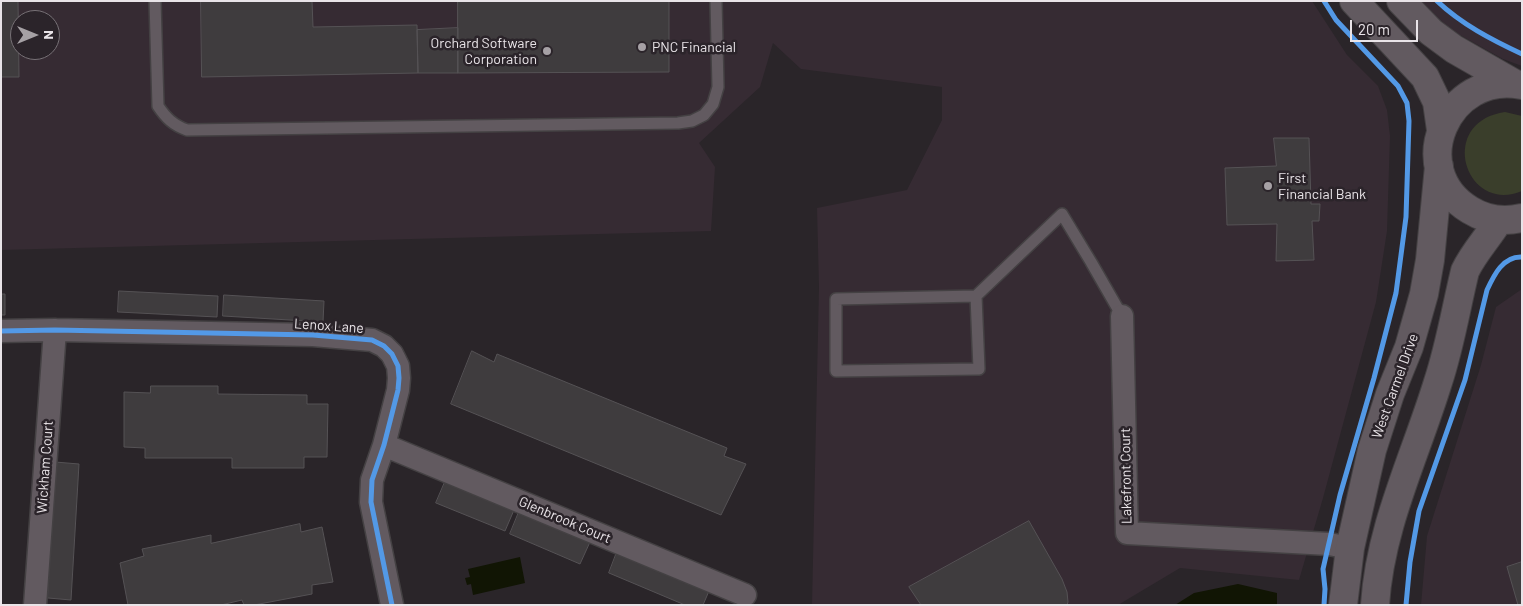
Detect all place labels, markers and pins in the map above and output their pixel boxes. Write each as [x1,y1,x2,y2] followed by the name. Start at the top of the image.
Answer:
[430,35,537,68] place label: Orchard Software Corporation
[652,39,736,55] place label: PNC Financial
[636,41,648,53] marker: PNC Financial
[541,45,553,57] marker: Orchard Software Corporation
[1278,170,1366,202] place label: First Financial Bank
[1262,180,1274,192] marker: First Financial Bank

